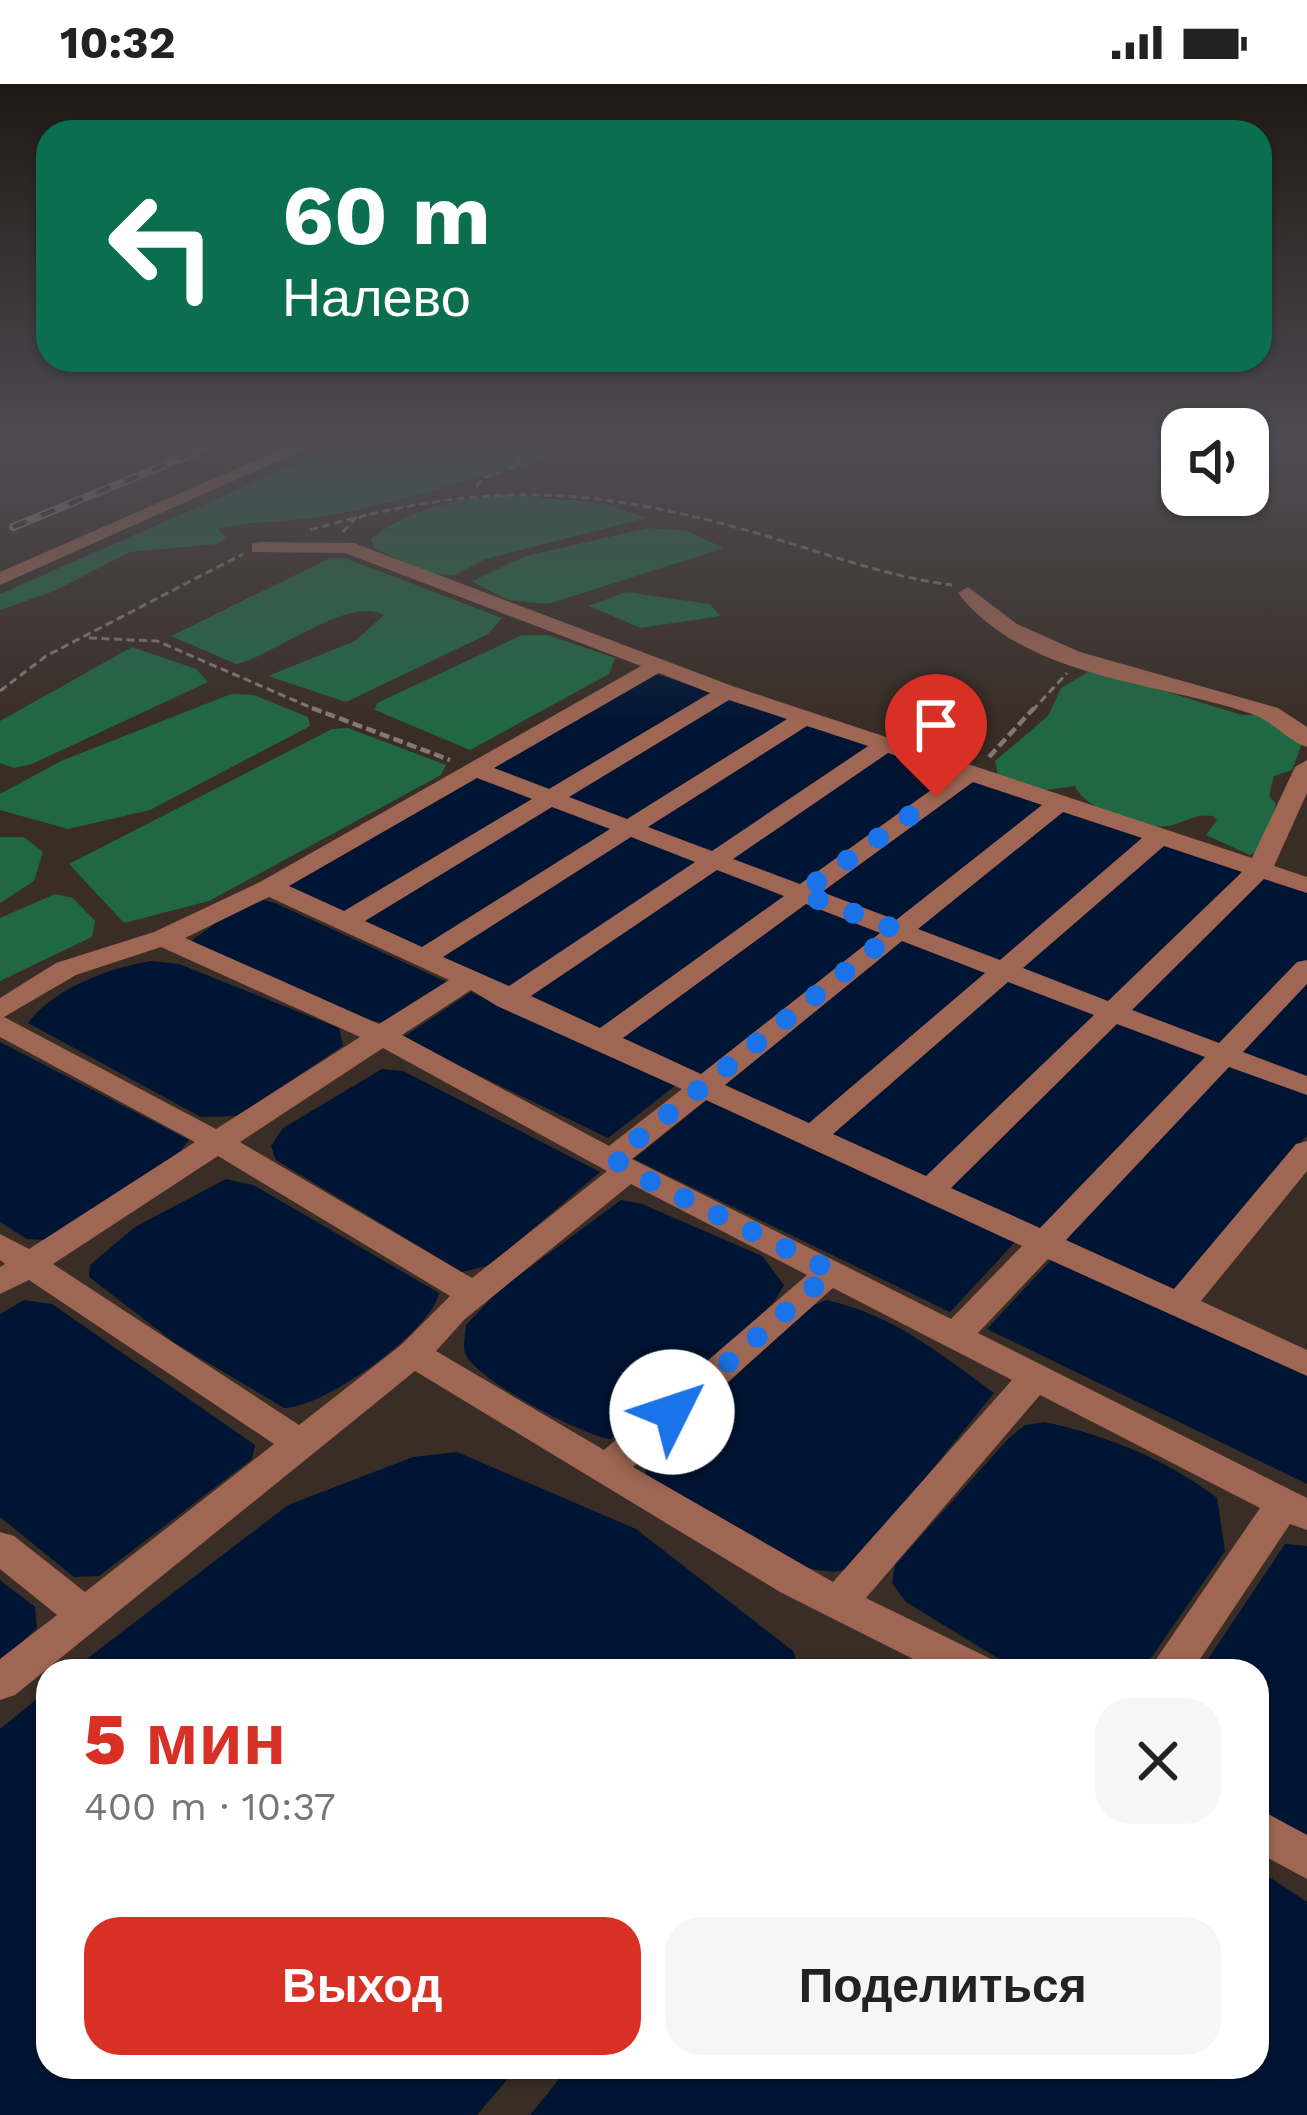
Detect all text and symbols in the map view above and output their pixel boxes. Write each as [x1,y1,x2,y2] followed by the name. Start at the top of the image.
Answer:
[60,16,175,69] text: 10:32
[282,166,491,264] text: 60 m
[84,168,240,324] icon: left
[282,266,471,329] text: Налево
[1161,408,1269,516] map controls
[1161,408,1269,516] button: sound
[885,674,987,797] pin
[903,692,969,758] icon: arrive
[609,1349,735,1475] position arrow
[84,1697,286,1781] text: 5 мин
[1095,1698,1221,1824] button: close
[84,1784,336,1829] text: 400 m · 10:37
[84,1917,641,2055] button: Выход
[665,1917,1221,2055] button: Поделиться

